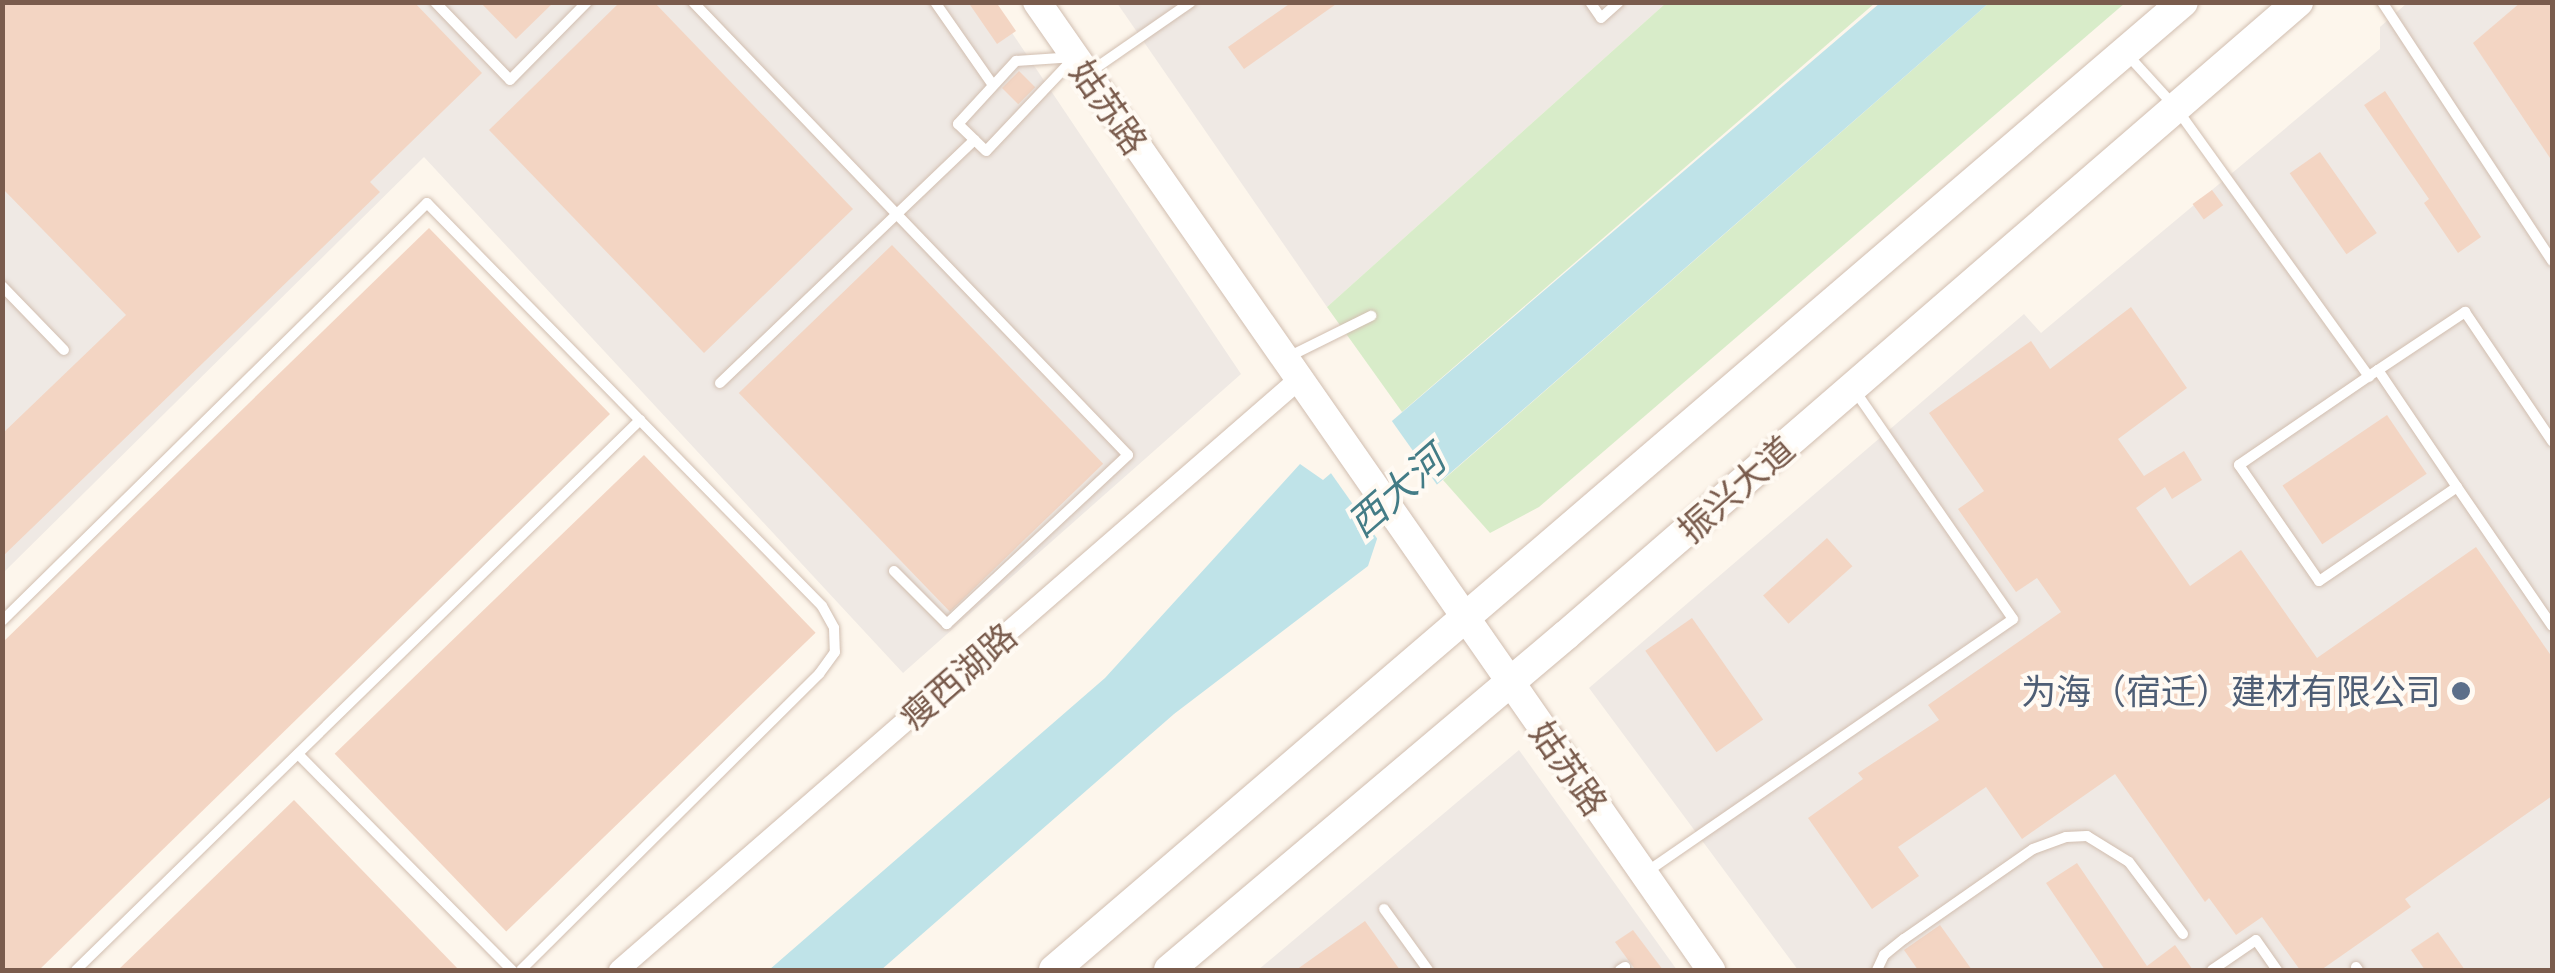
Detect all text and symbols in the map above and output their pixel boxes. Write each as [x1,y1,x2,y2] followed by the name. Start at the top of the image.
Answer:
[1062,52,1156,162] street label: 姑苏路
[1669,427,1803,551] street label: 振兴大道
[1338,436,1454,546] water label: 西大河
[891,614,1025,738] street label: 瘦西湖路
[2021,670,2441,712] place label: 为海（宿迁）建材有限公司
[2450,680,2472,702] marker: 为海（宿迁）建材有限公司
[1522,713,1616,823] street label: 姑苏路

